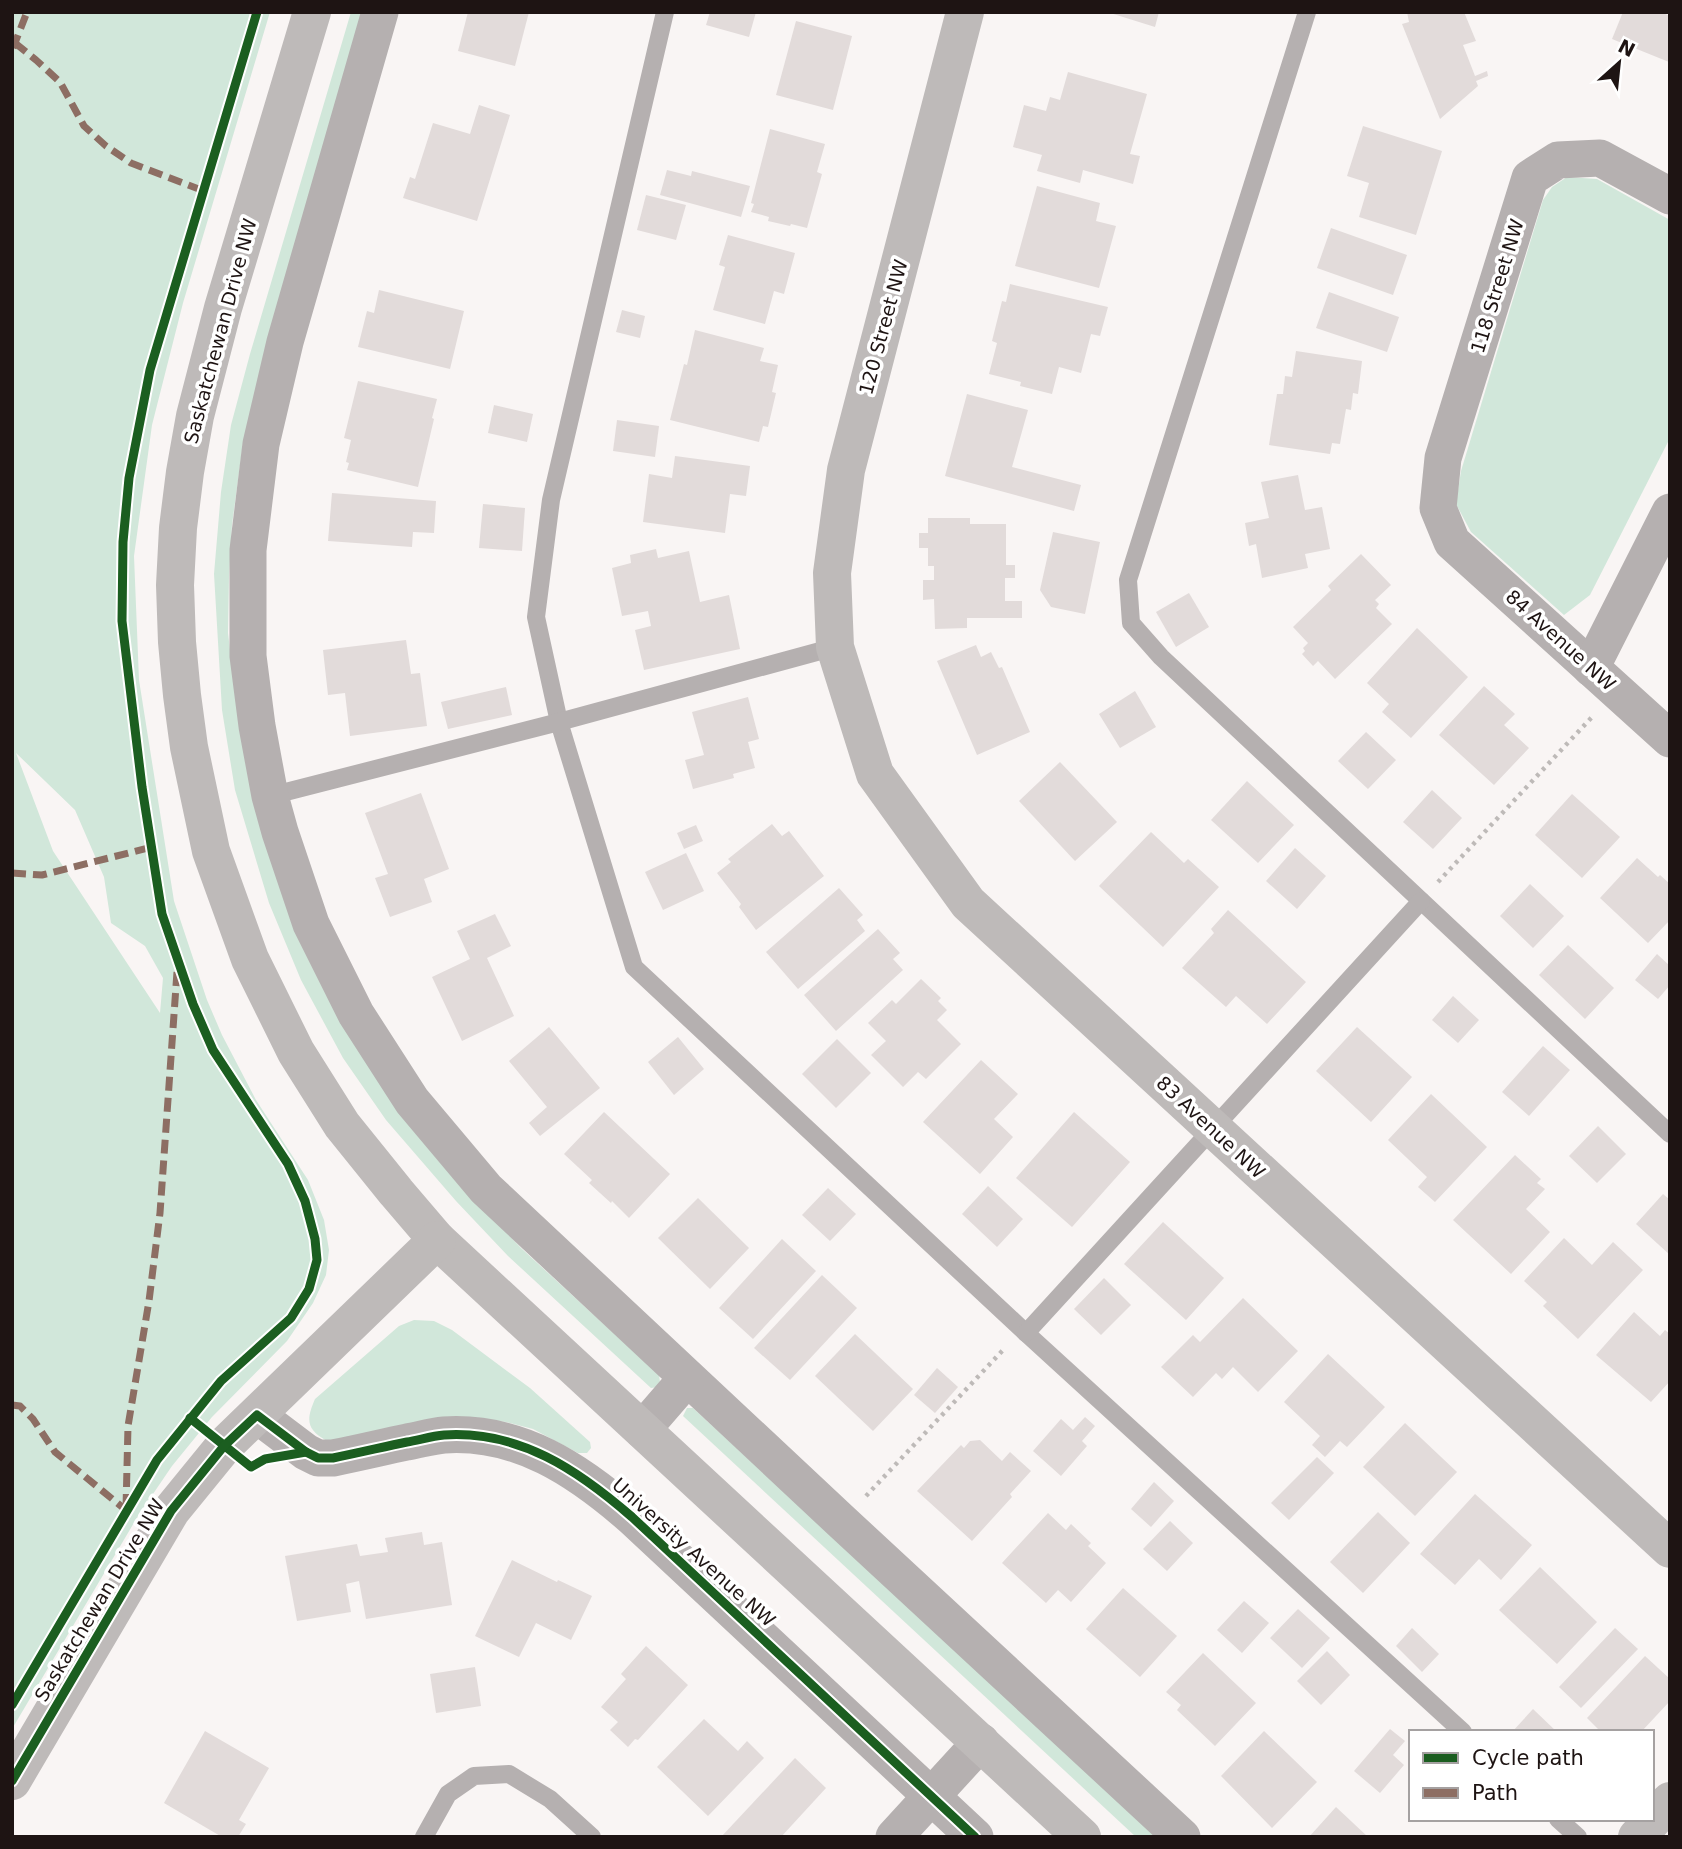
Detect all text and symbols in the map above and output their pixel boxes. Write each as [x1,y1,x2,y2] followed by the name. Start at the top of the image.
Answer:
[1584,28,1654,98] north arrow
[1615,34,1639,61] text: N
[179,216,261,446] street label: Saskatchewan Drive NW
[1466,216,1528,356] street label: 118 Street NW
[854,257,912,397] street label: 120 Street NW
[1502,585,1620,695] street label: 84 Avenue NW
[1152,1071,1270,1183] street label: 83 Avenue NW
[608,1473,780,1631] street label: University Avenue NW
[30,1495,168,1705] street label: Saskatchewan Drive NW
[1409,1730,1654,1821] legend
[1472,1746,1584,1770] text: Cycle path
[1472,1781,1518,1805] text: Path

